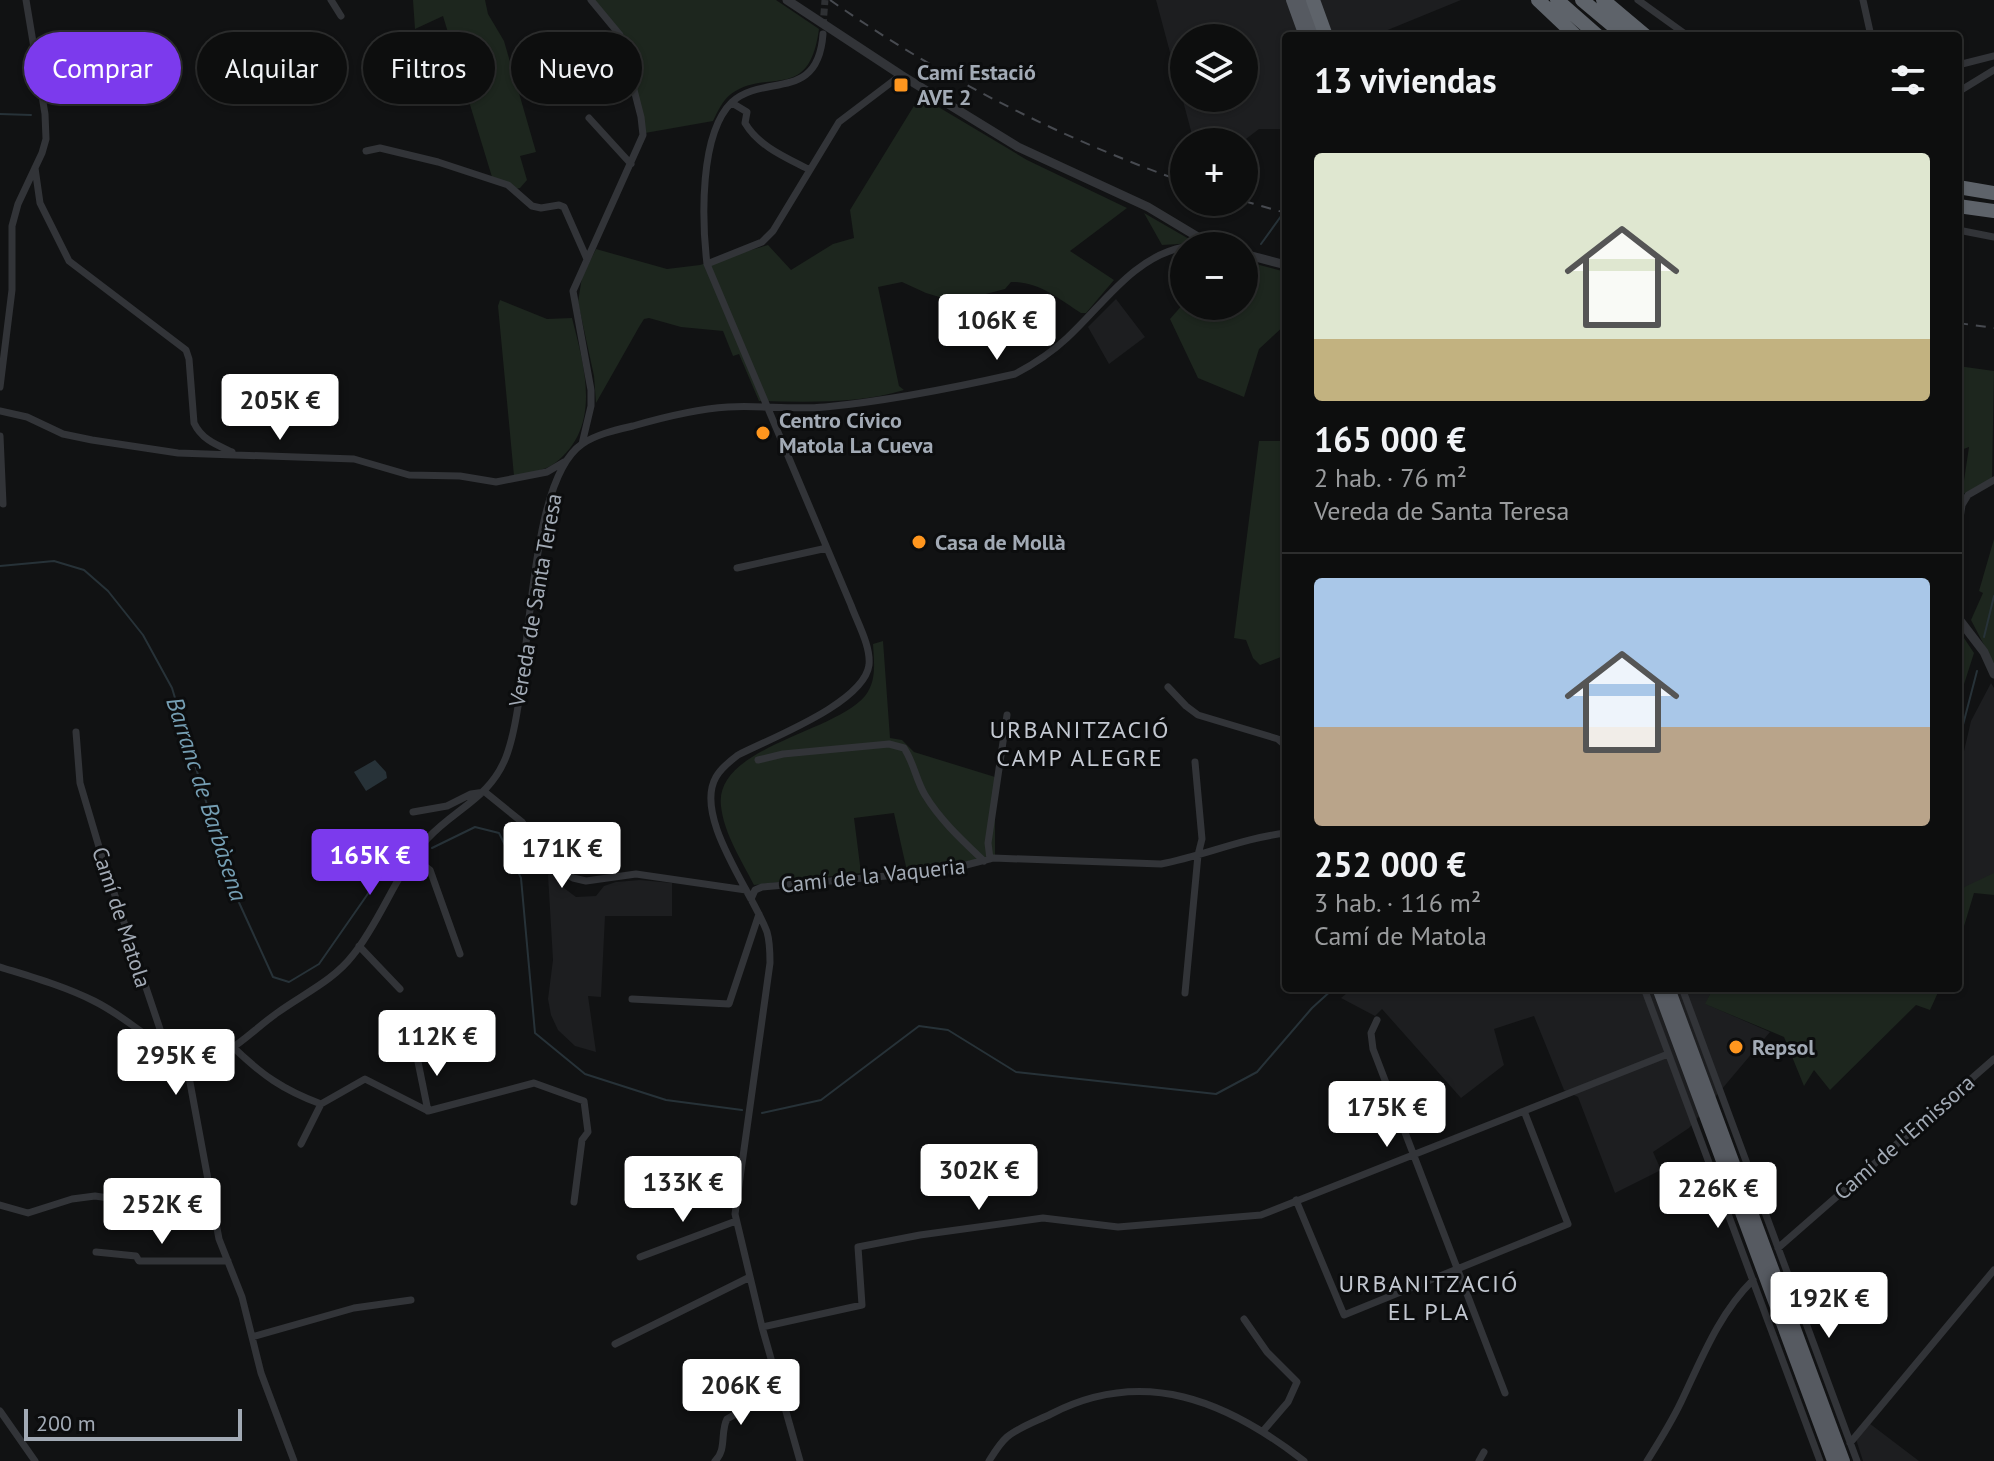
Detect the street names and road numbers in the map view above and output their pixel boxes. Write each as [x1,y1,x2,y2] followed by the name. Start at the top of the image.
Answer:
[502,491,568,710] street label: Vereda de Santa Teresa
[86,843,158,991] street label: Camí de Matola
[779,851,967,899] street label: Camí de la Vaqueria
[1828,1068,1980,1206] street label: Camí de l'Emissora

